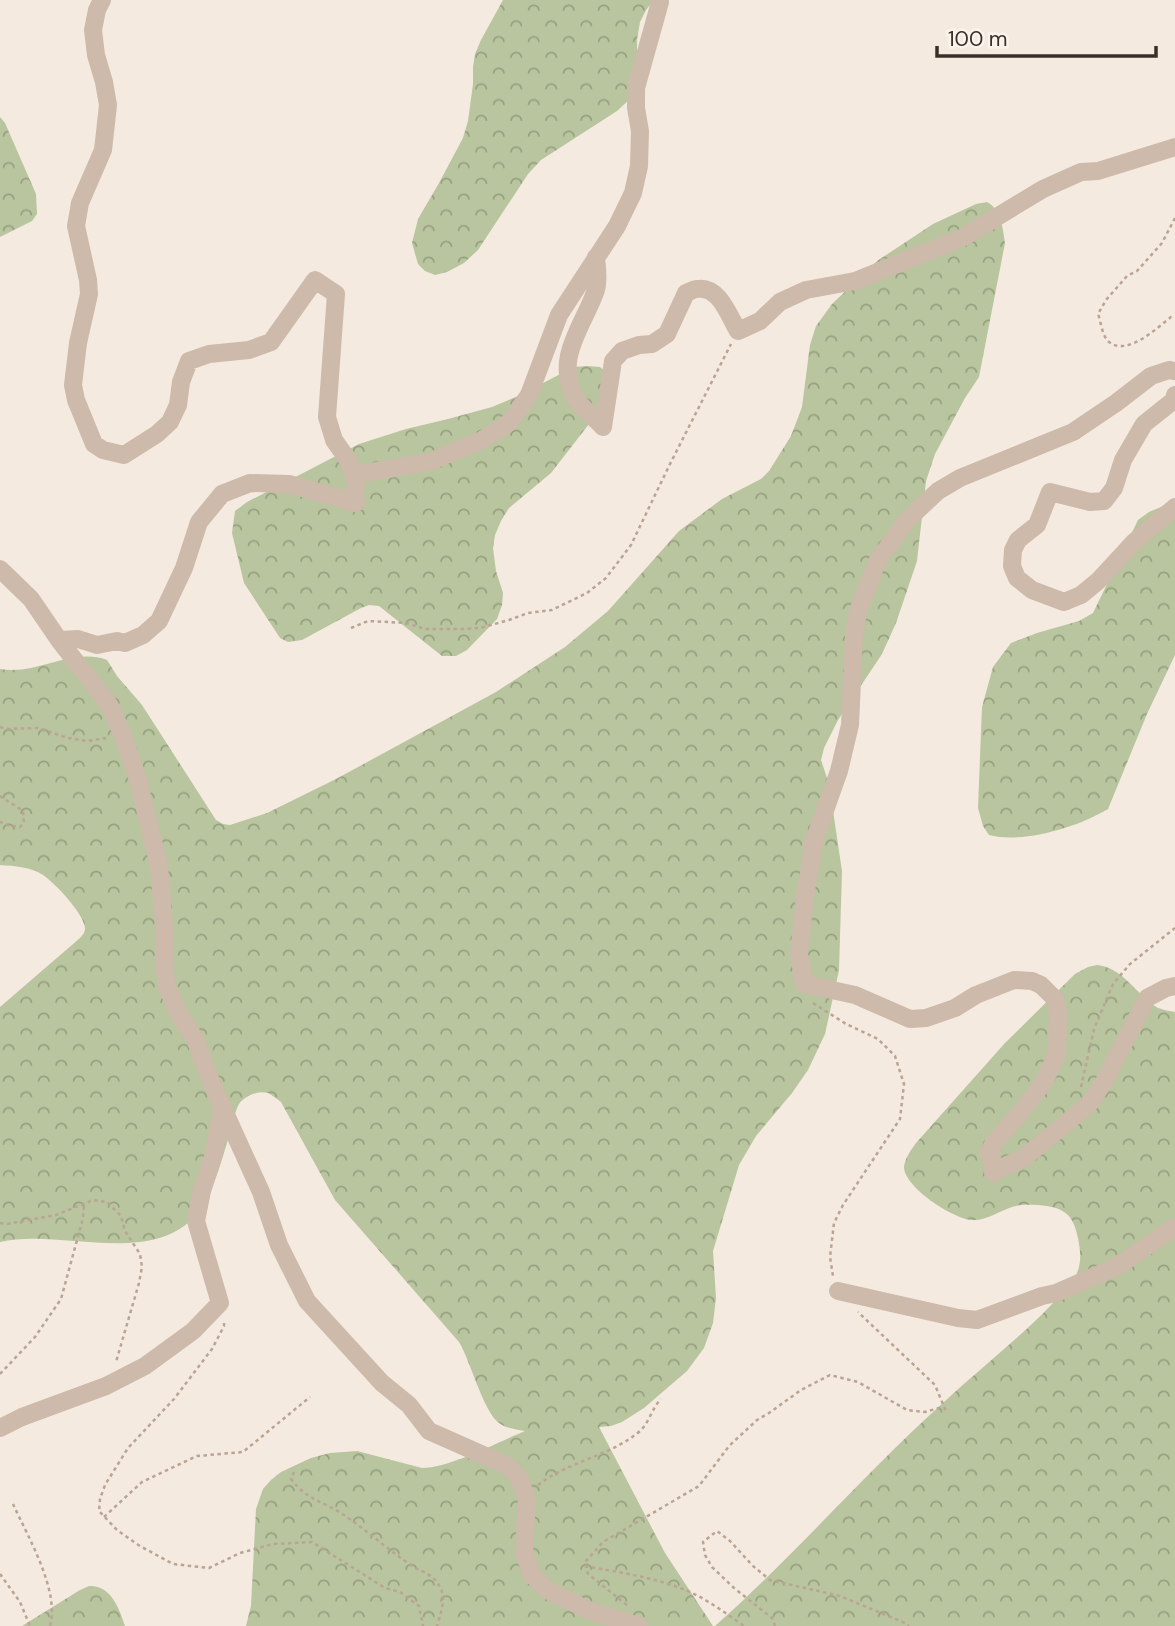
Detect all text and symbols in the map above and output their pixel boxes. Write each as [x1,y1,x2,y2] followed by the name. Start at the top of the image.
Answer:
[937,14,1156,58] scale bar
[948,25,1008,53] text: 100 m

